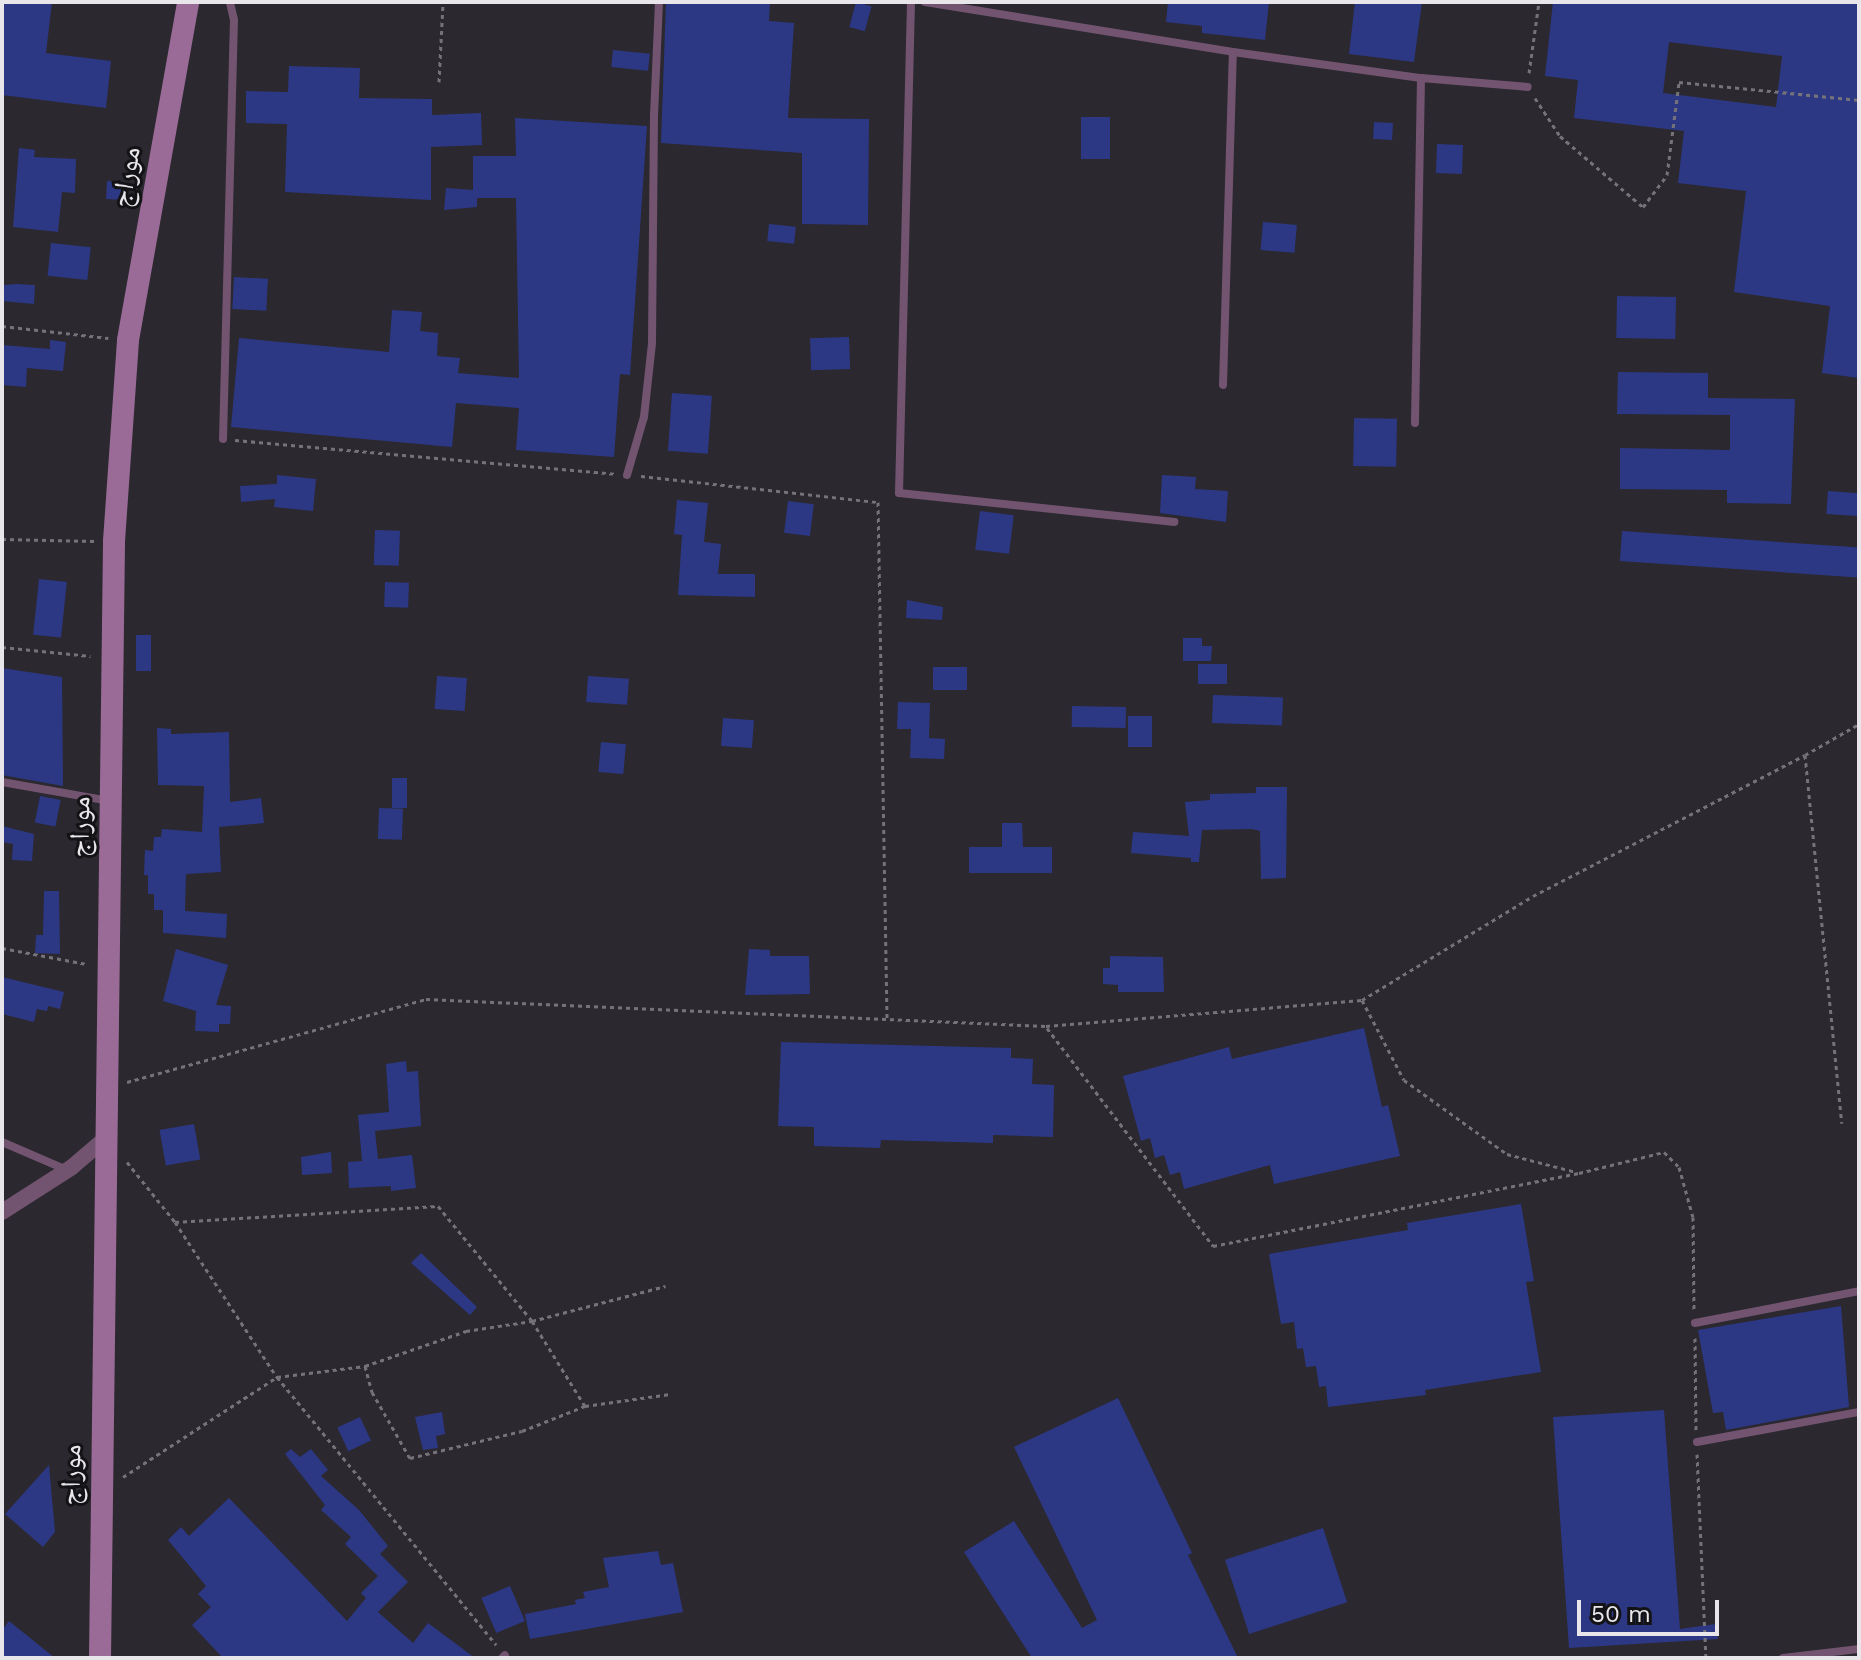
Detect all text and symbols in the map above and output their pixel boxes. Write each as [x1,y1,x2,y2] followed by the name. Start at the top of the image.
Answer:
[104,144,148,210] street label: موراج
[63,796,97,858] street label: موراج
[54,1444,88,1506] street label: موراج
[1581,1584,1723,1634] scale bar
[1591,1600,1651,1628] text: 50 m

